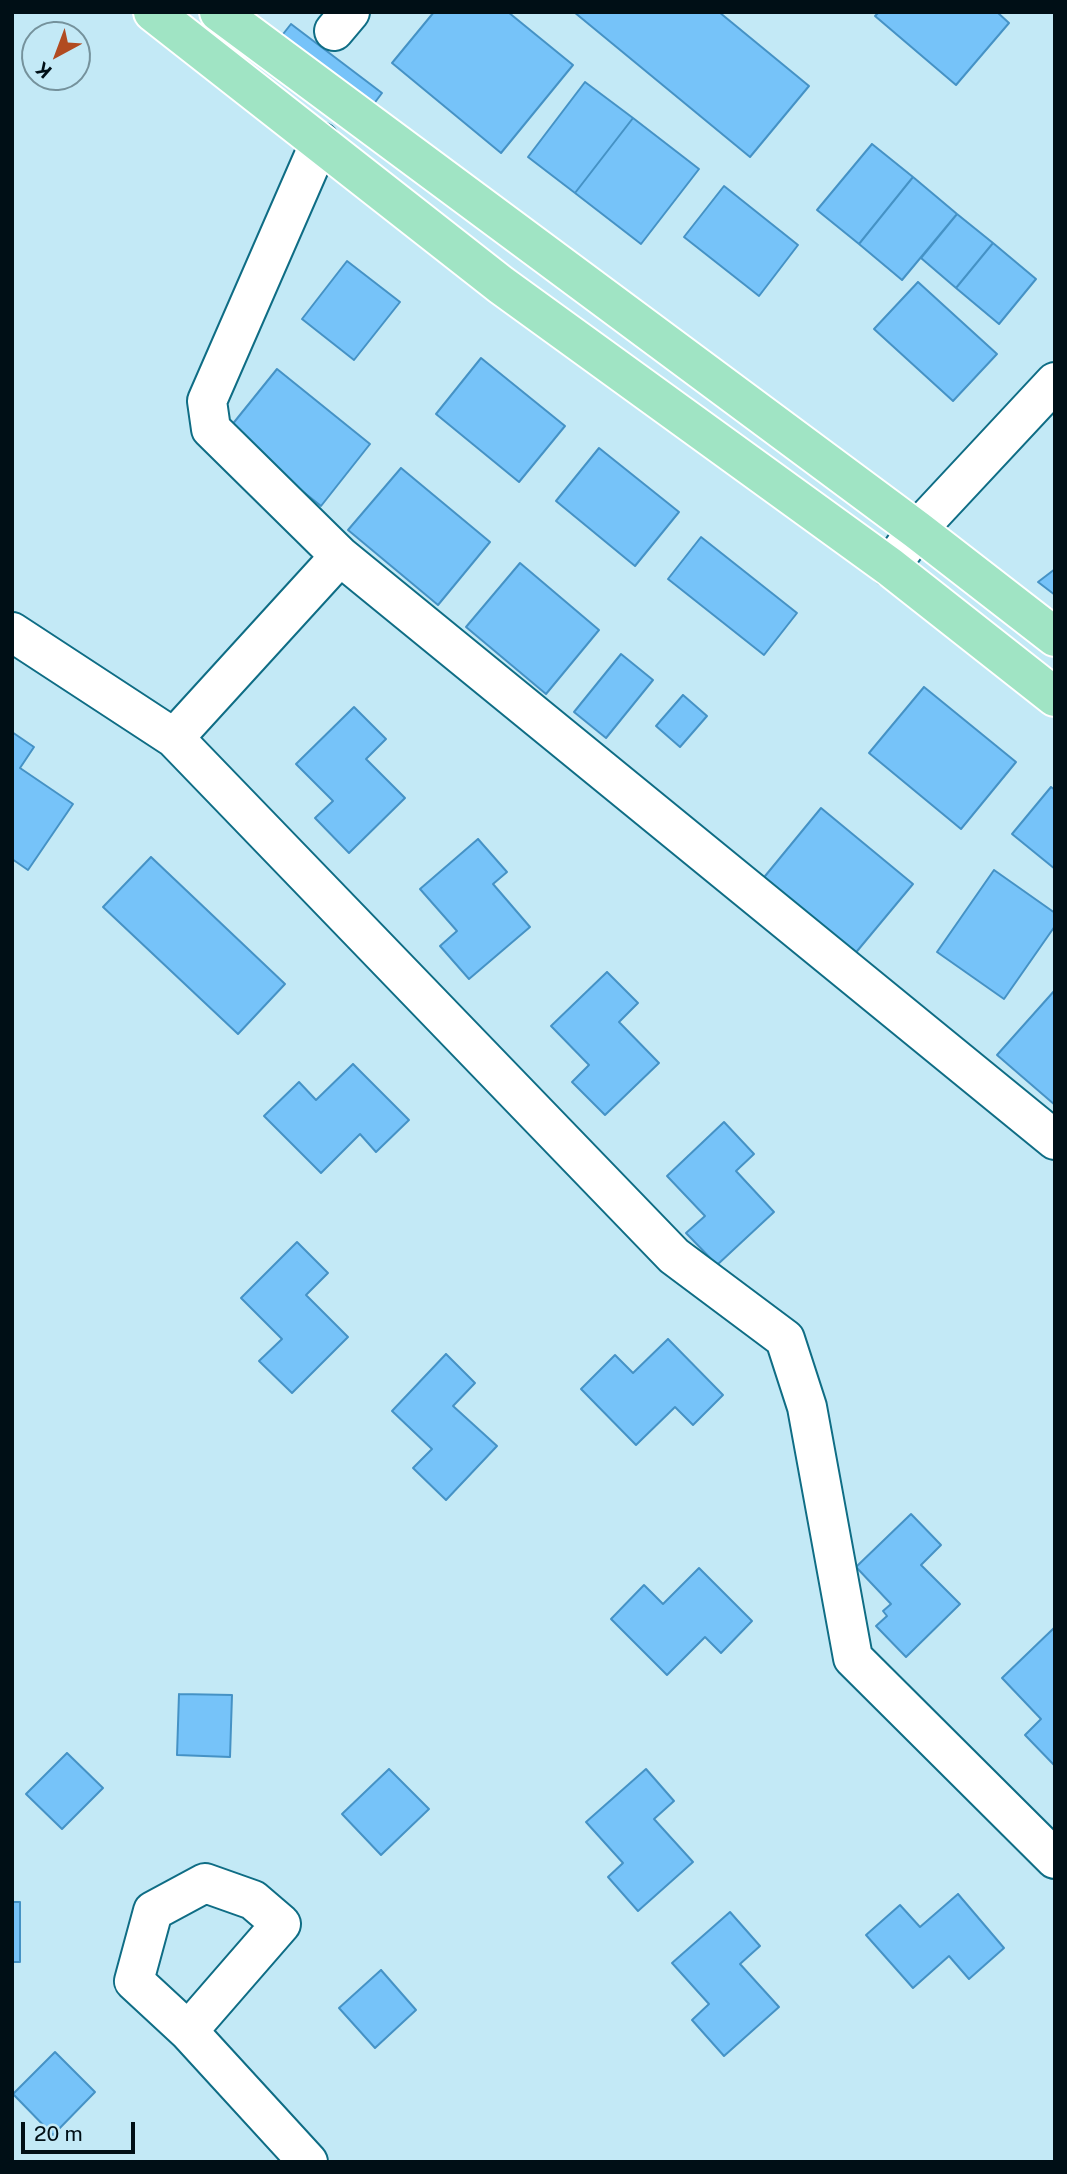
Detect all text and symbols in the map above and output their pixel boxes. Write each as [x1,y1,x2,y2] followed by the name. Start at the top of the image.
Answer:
[21,21,91,91] north arrow
[31,58,56,83] text: K
[24,2108,138,2152] scale bar
[34,2121,83,2146] text: 20 m

